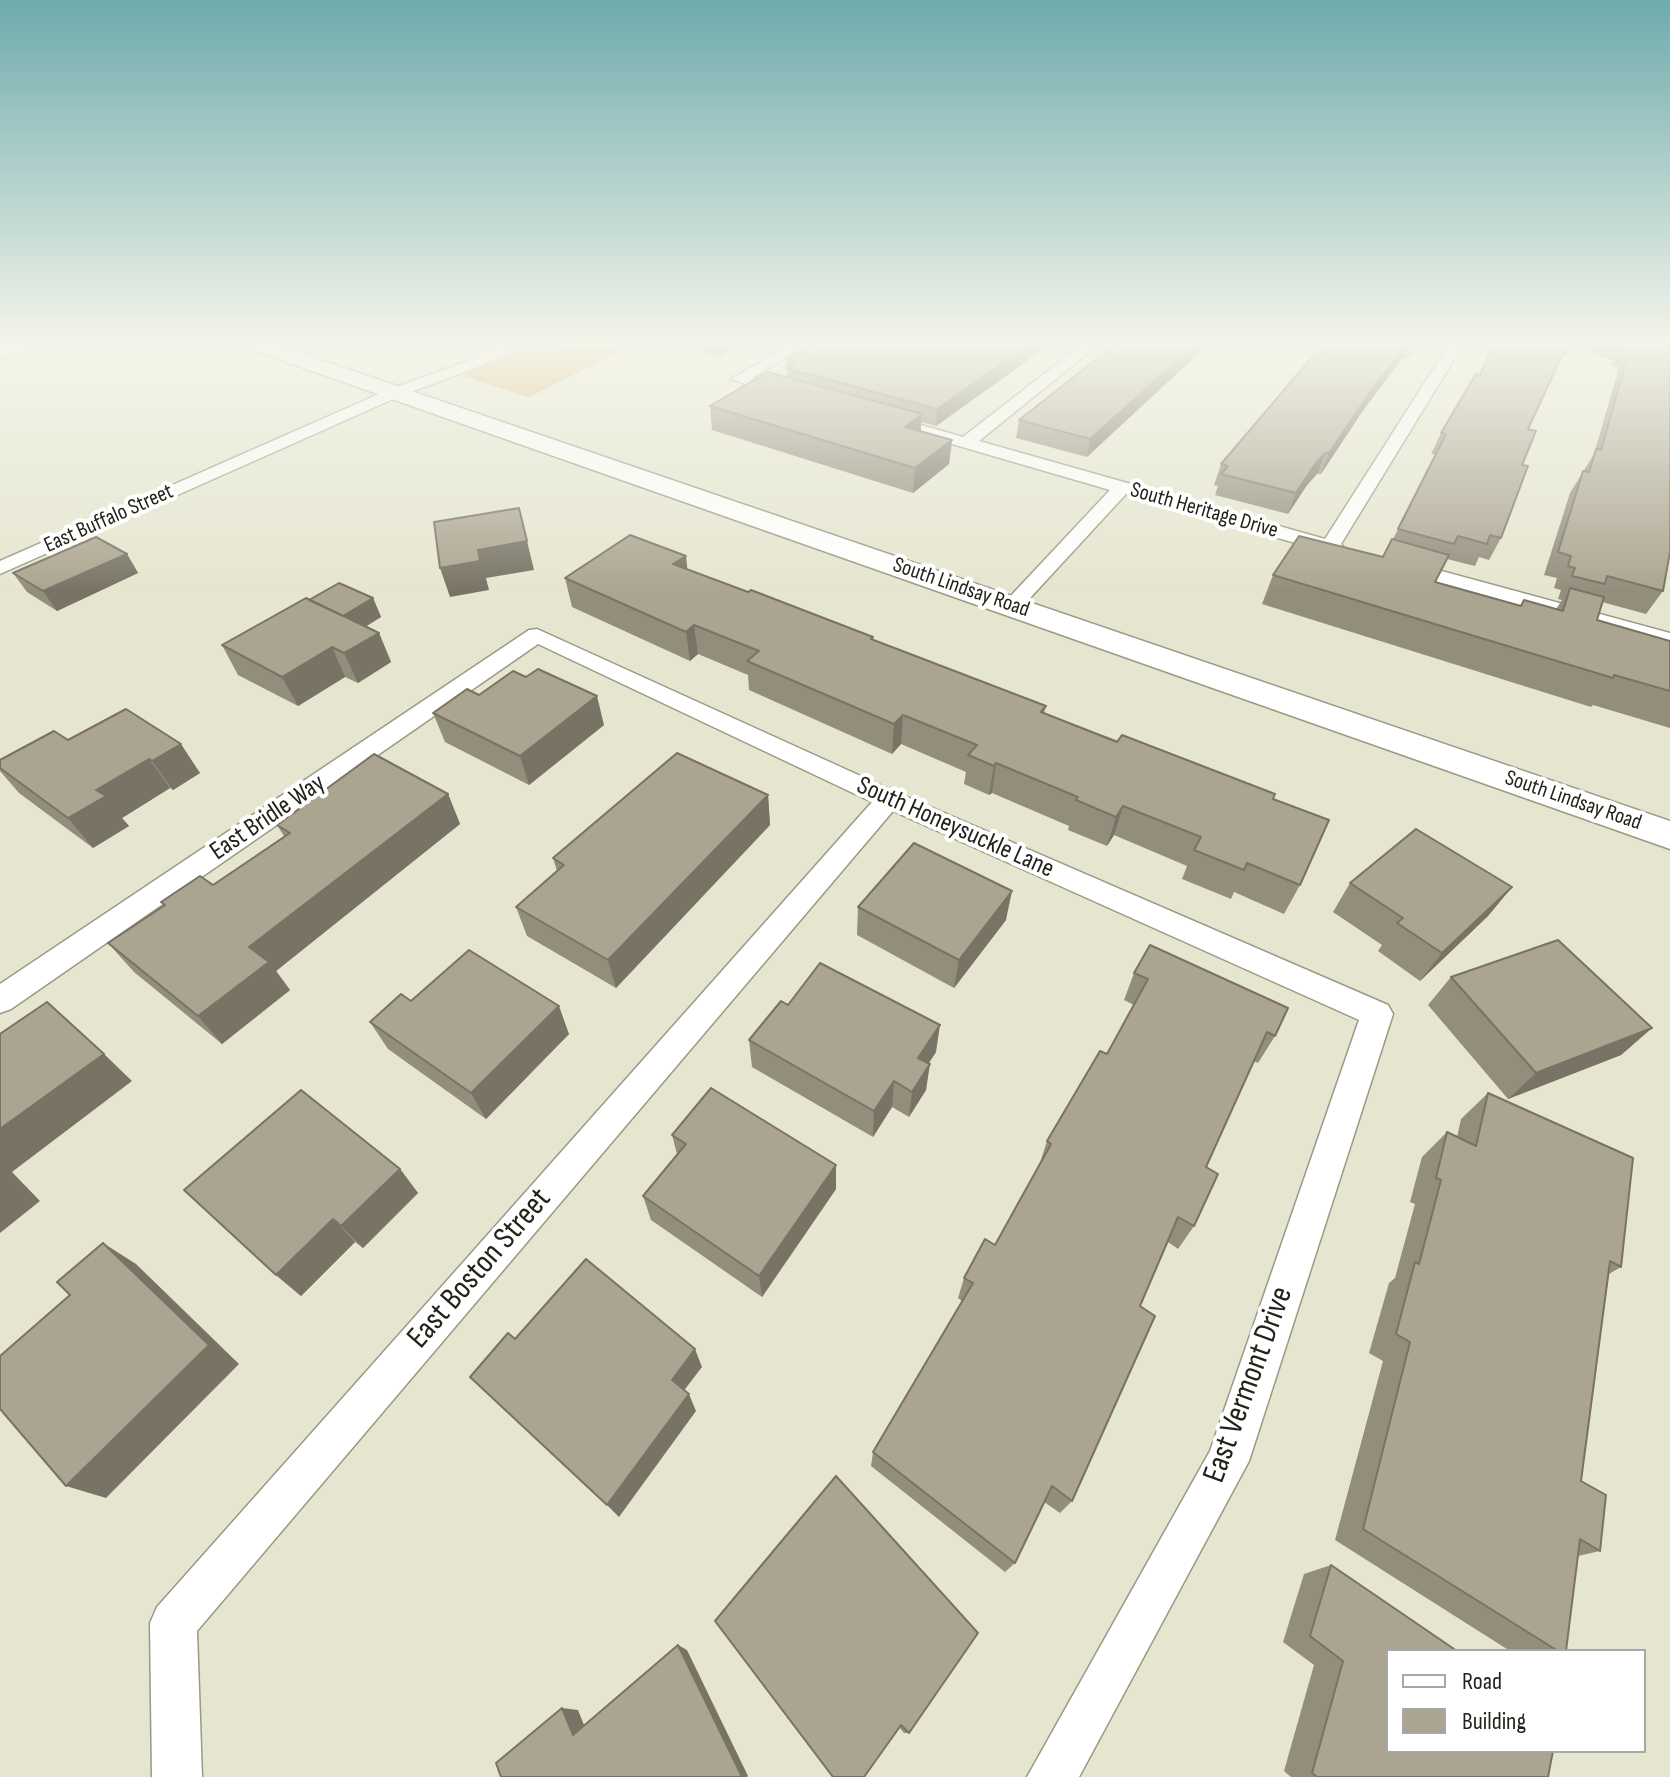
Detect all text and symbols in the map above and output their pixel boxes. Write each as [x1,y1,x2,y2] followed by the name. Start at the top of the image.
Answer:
[1127,477,1281,545] street label: South Heritage Drive
[40,479,178,559] street label: East Buffalo Street
[889,552,1033,624] street label: South Lindsay Road
[1501,765,1645,837] street label: South Lindsay Road
[205,768,331,868] street label: East Bridle Way
[852,771,1058,885] street label: South Honeysuckle Lane
[400,1181,560,1357] street label: East Boston Street
[1196,1282,1302,1488] street label: East Vermont Drive
[1386,1649,1646,1753] legend
[1462,1667,1502,1696] text: Road
[1462,1707,1526,1736] text: Building

